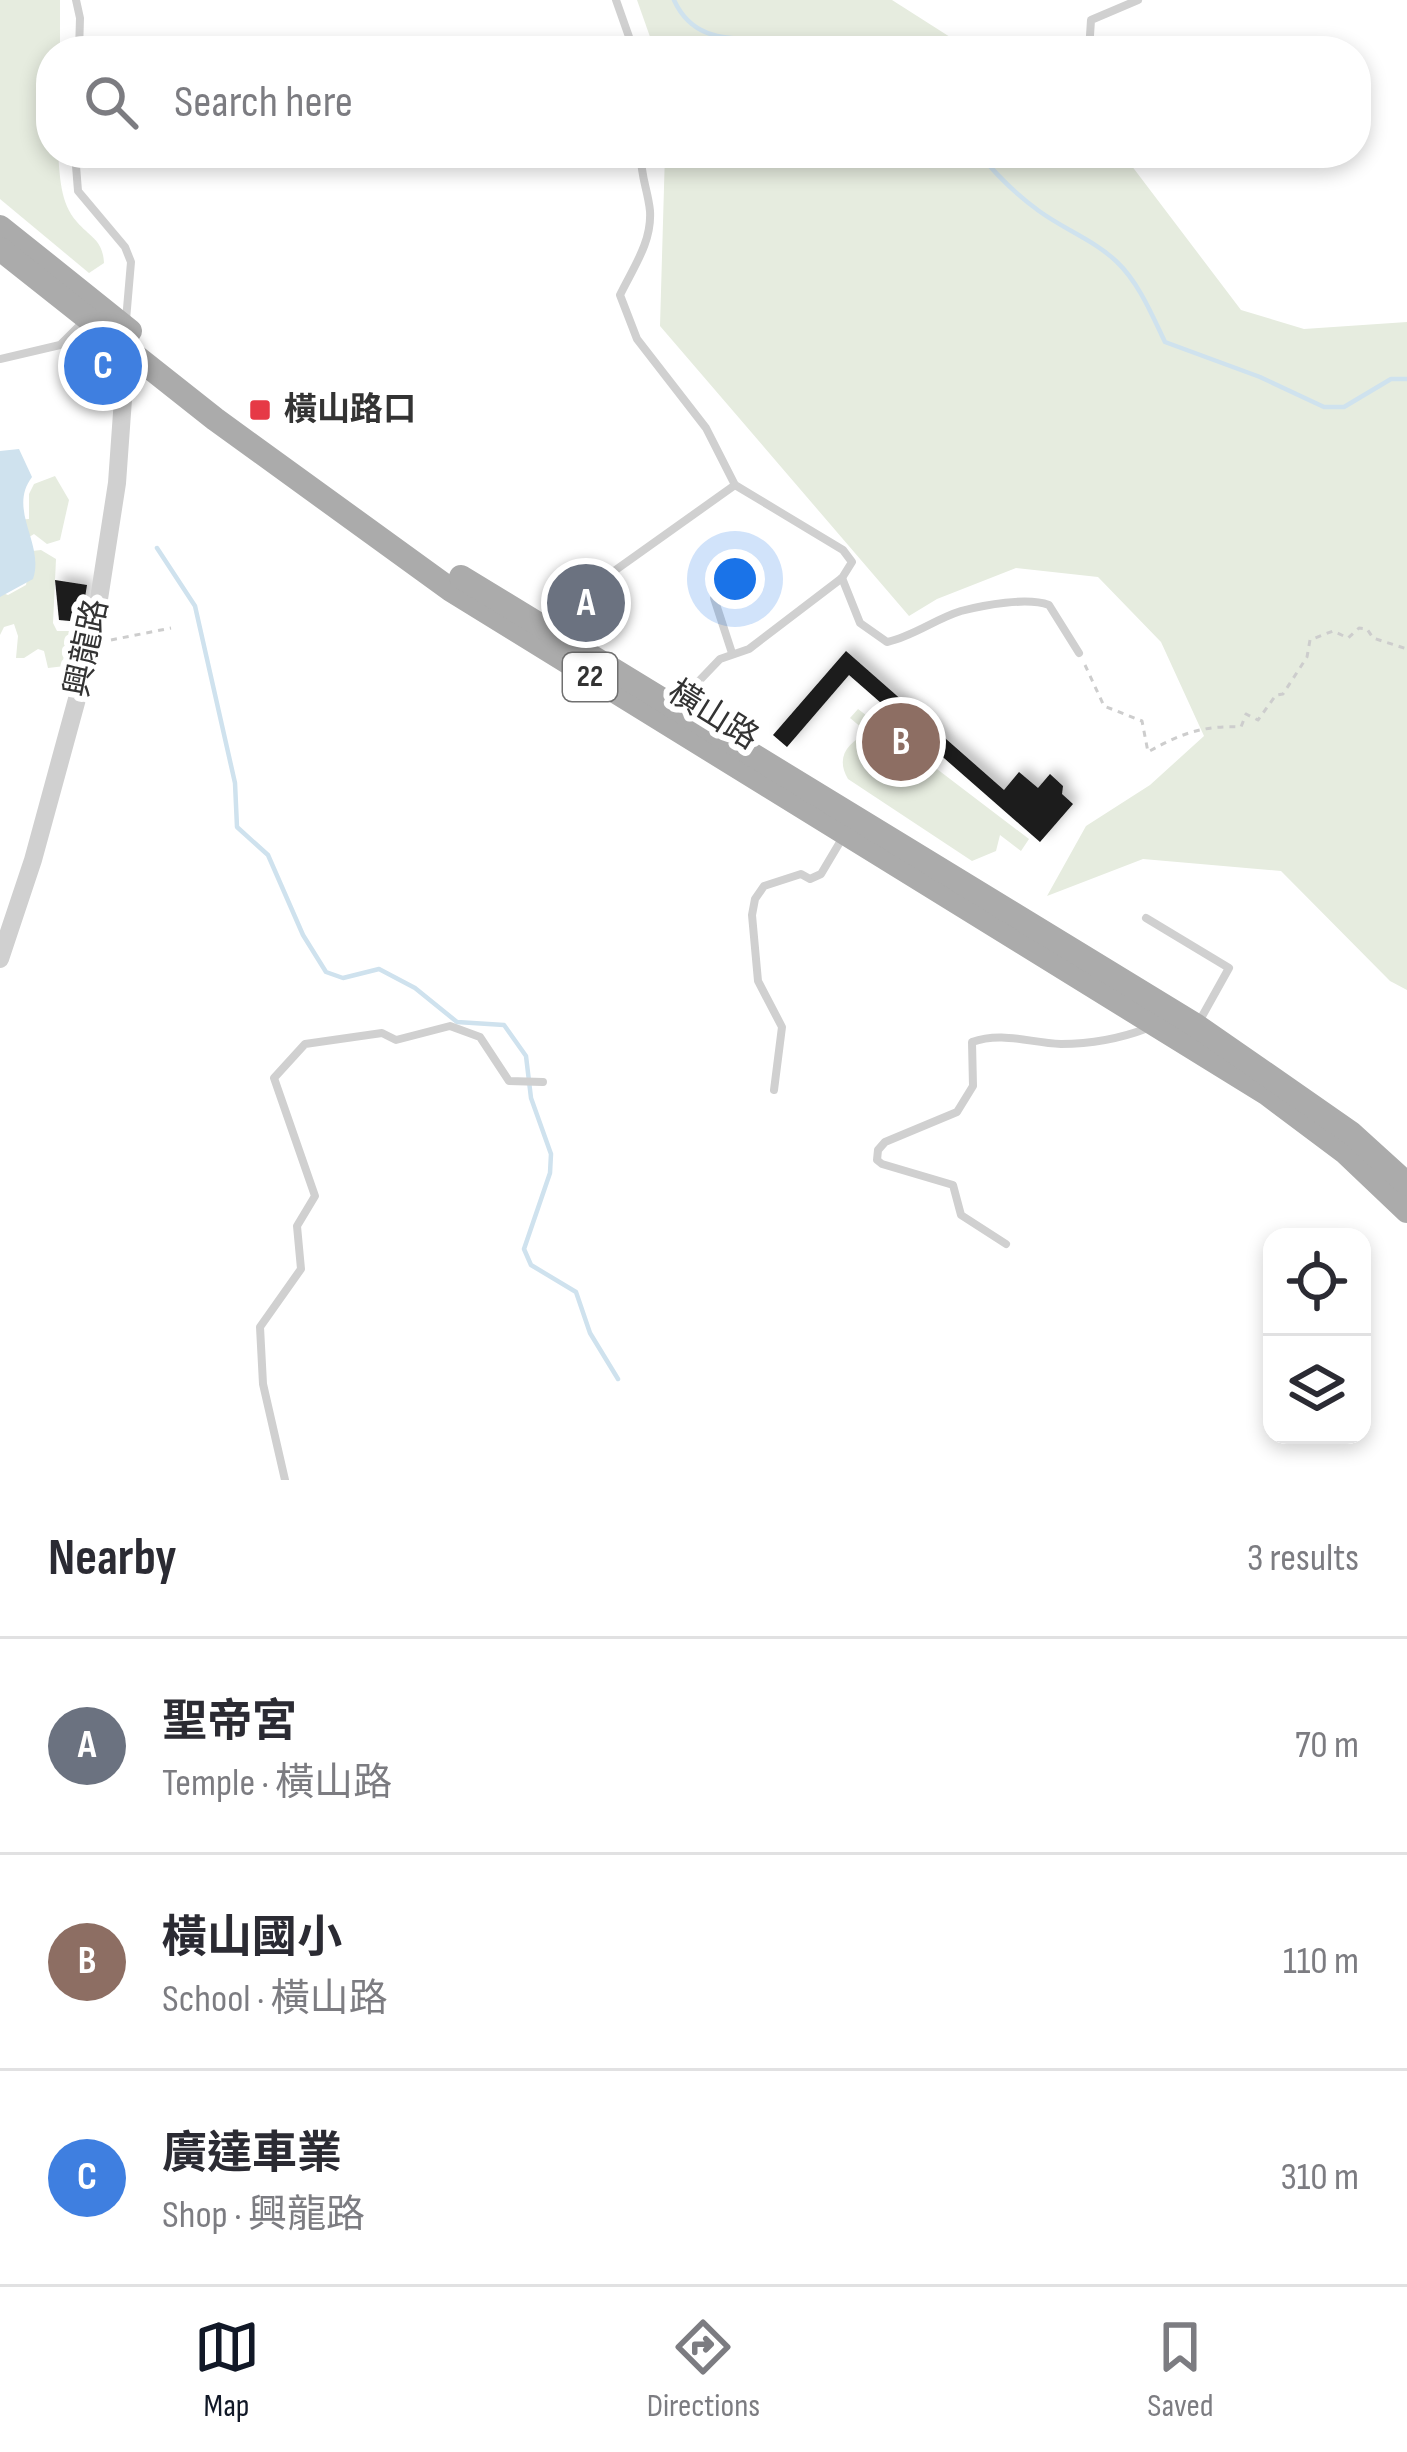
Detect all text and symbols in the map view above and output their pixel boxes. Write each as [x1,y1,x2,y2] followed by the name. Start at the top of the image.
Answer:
[36,36,1371,168] search box
[78,69,144,135] icon: search
[174,75,353,130] text: Search here
[64,321,142,411] pin: C
[284,390,416,430] place label: 橫山路口
[247,397,273,423] marker: 橫山路口
[705,549,765,609] your location
[547,558,625,648] pin: A
[57,595,117,701] street label: 興龍路
[563,653,617,701] road number: 22
[660,672,766,758] street label: 橫山路
[862,697,940,787] pin: B
[1263,1228,1371,1444] map controls
[1263,1228,1371,1336] button: locate
[1263,1336,1371,1444] button: layers
[48,1528,177,1589] text: Nearby
[1247,1535,1359,1582] text: 3 results
[162,1695,297,1750] text: 聖帝宮
[78,1722,96,1769] text: A
[1295,1722,1359,1769] text: 70 m
[162,1760,392,1807] text: Temple · 橫山路
[162,1911,342,1966] text: 橫山國小
[78,1938,96,1985] text: B
[1283,1938,1359,1985] text: 110 m
[162,1976,388,2023] text: School · 橫山路
[162,2127,342,2182] text: 廣達車業
[77,2154,97,2201] text: C
[1280,2154,1359,2201] text: 310 m
[162,2192,365,2239] text: Shop · 興龍路
[194,2314,260,2426] tab: Map
[647,2314,760,2426] tab: Directions
[1147,2314,1213,2426] tab: Saved

